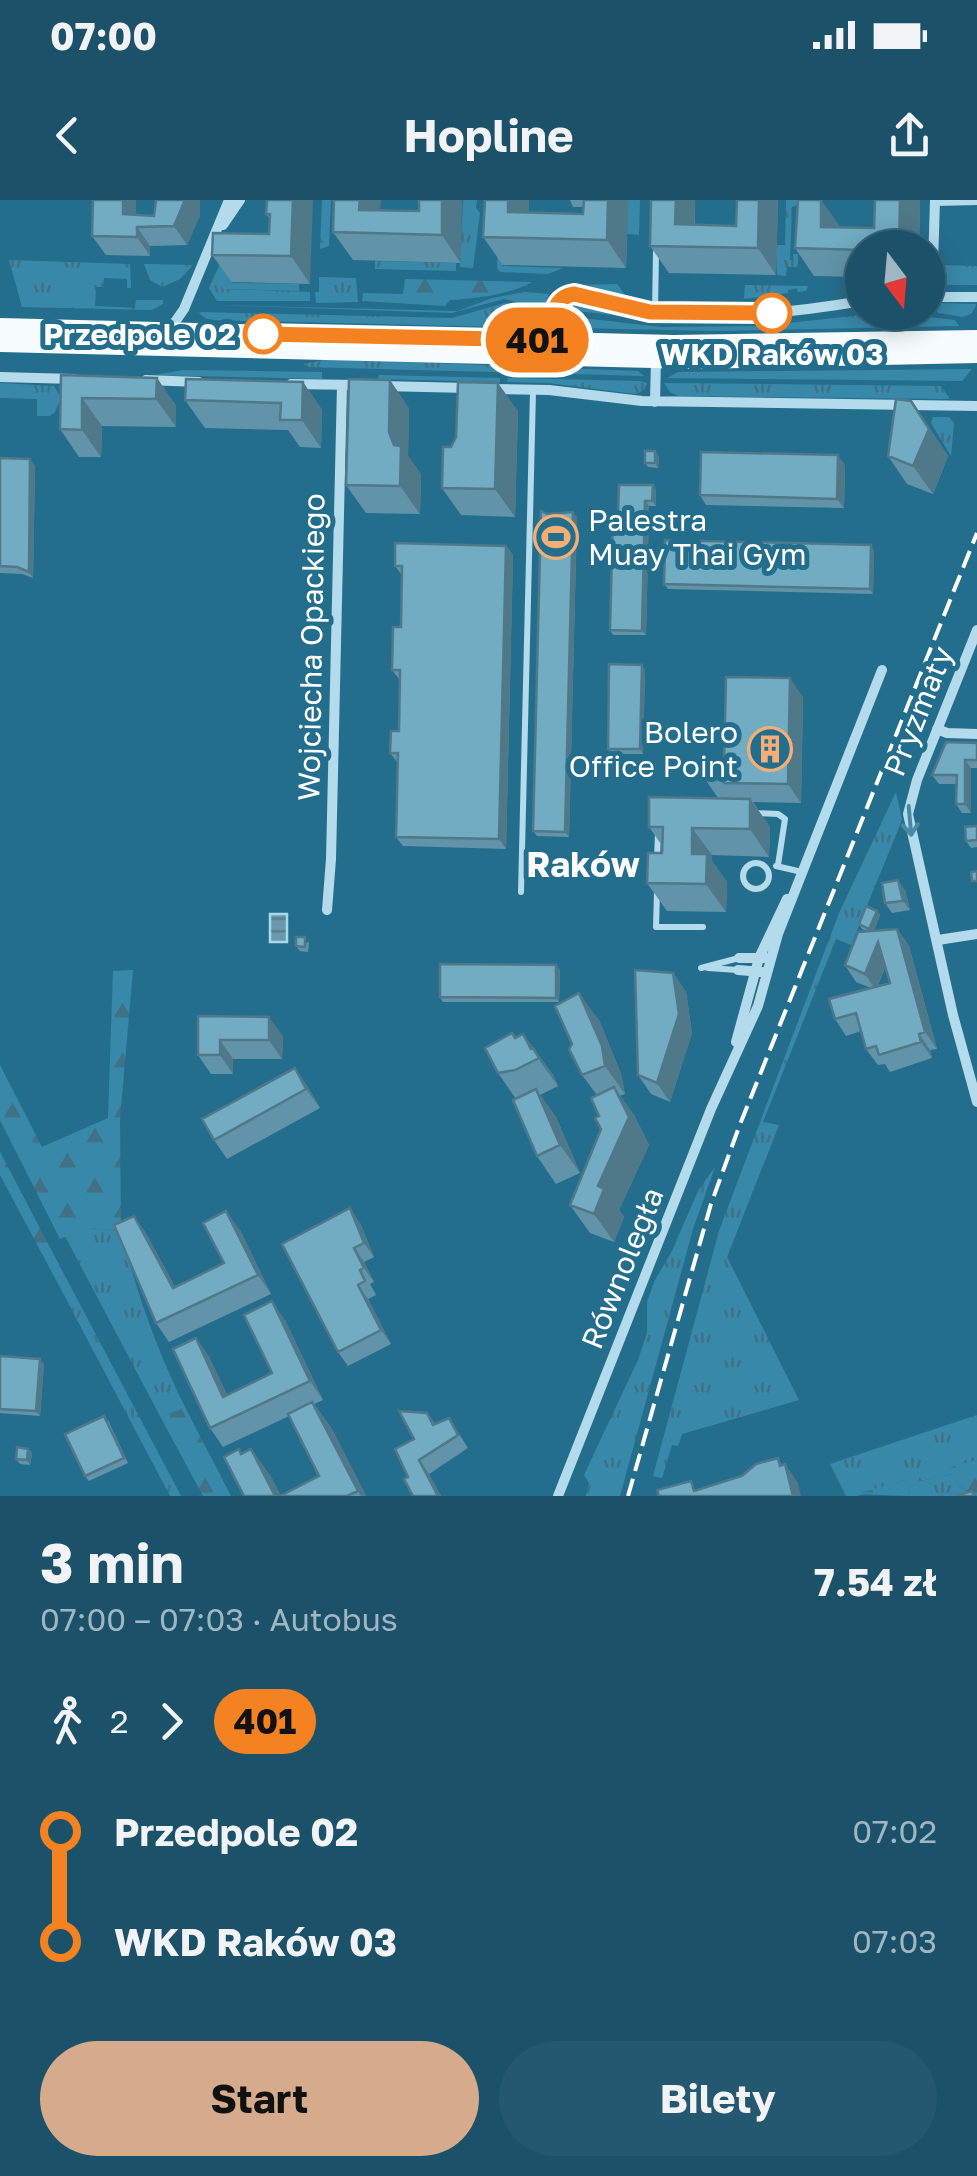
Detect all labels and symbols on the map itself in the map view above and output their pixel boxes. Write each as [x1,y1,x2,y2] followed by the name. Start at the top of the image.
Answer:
[845,230,945,330] north arrow
[753,294,791,332] marker: WKD Raków 03
[480,308,594,372] line badge: 401
[244,315,282,353] marker: Przedpole 02
[43,316,236,352] place label: Przedpole 02
[660,336,884,372] place label: WKD Raków 03
[290,493,332,801] street label: Wojciecha Opackiego
[588,502,807,572] place label: Palestra Muay Thai Gym
[533,514,579,560] sports icon: Palestra Muay Thai Gym
[876,641,960,781] street label: Pryzmaty
[569,714,738,784] place label: Bolero Office Point
[747,726,793,772] building icon: Bolero Office Point
[901,804,920,837] one-way arrow
[526,843,640,885] district label: Raków
[573,1182,671,1354] street label: Równoległa

